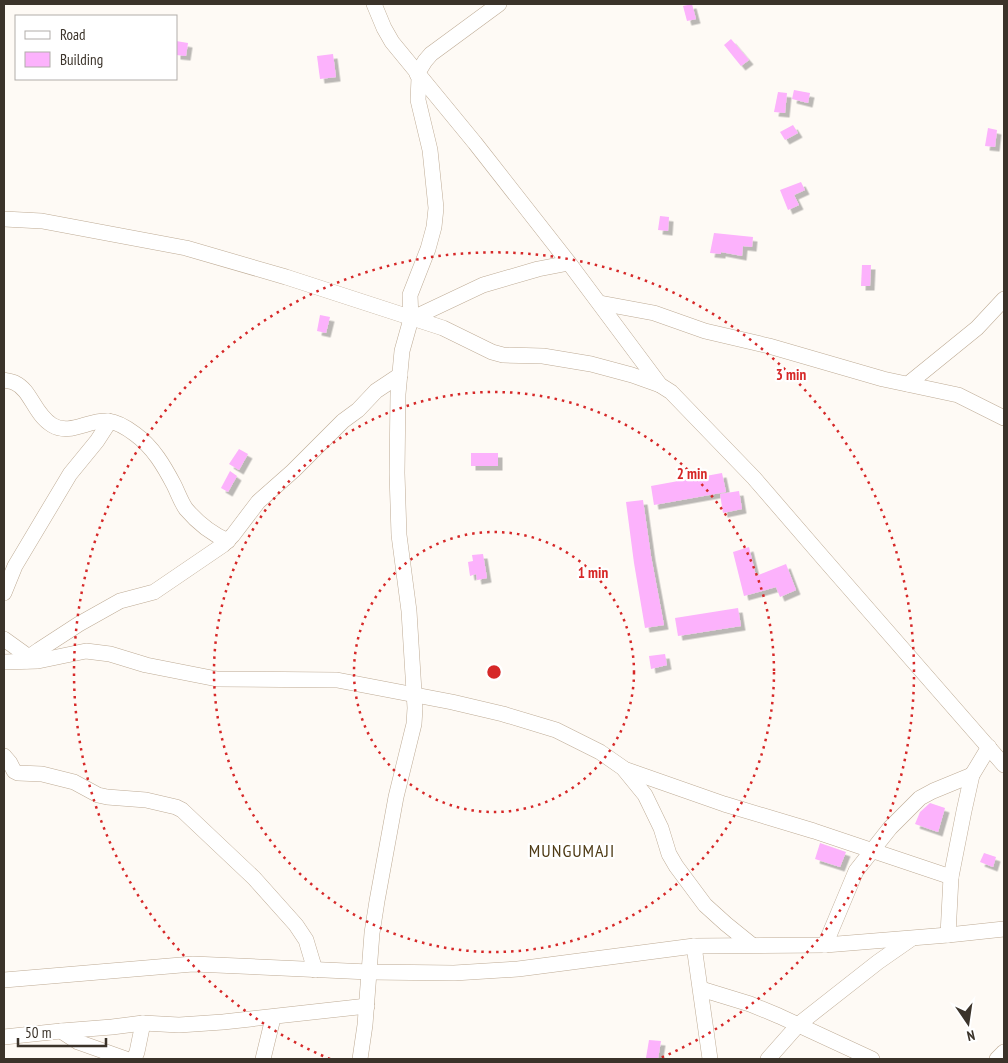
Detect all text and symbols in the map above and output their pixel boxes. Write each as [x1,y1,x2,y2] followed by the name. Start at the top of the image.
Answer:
[15,15,178,80] legend
[60,25,86,44] text: Road
[60,50,103,69] text: Building
[776,365,806,384] text: 3 min
[677,464,707,483] text: 2 min
[578,563,608,582] text: 1 min
[485,663,503,681] centre of rings
[529,839,615,862] district label: MUNGUMAJI
[943,998,993,1048] north arrow
[18,1016,105,1048] scale bar
[25,1023,51,1042] text: 50 m
[965,1026,977,1045] text: N

